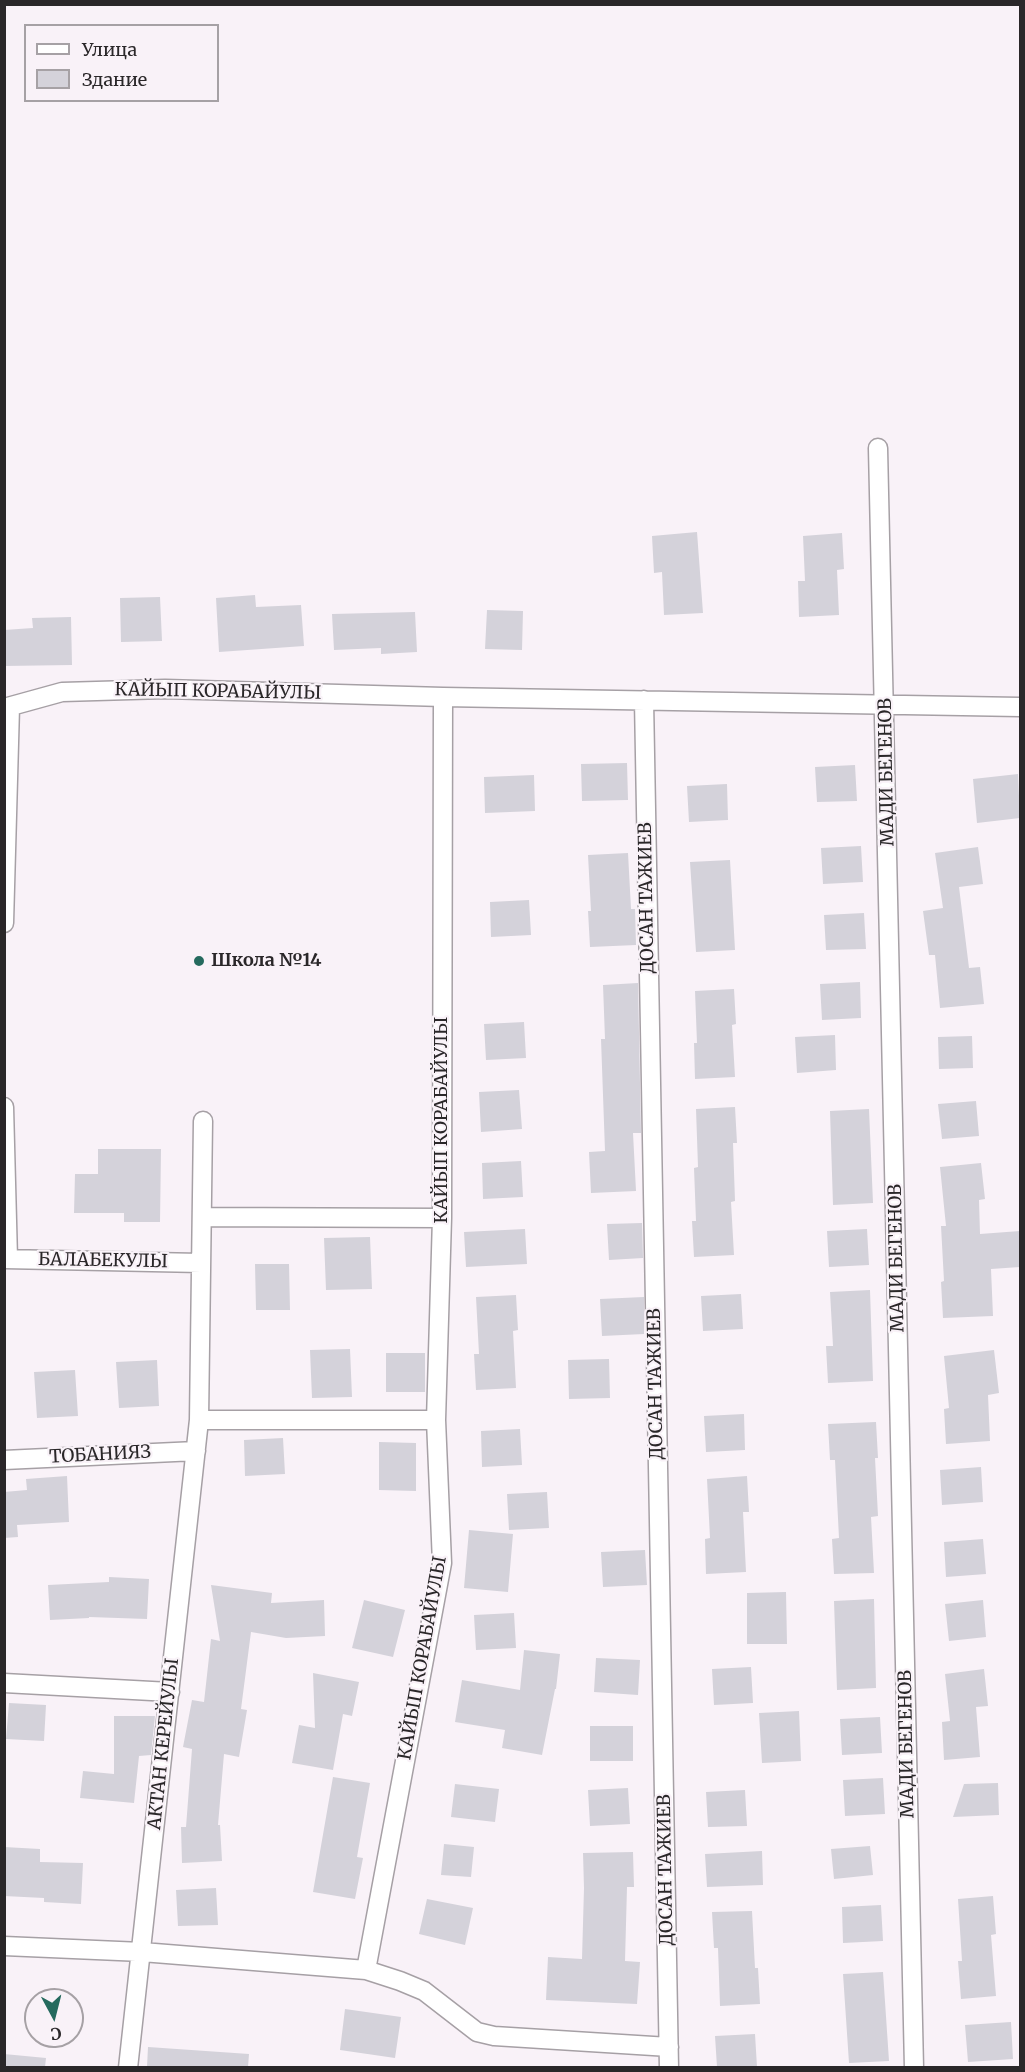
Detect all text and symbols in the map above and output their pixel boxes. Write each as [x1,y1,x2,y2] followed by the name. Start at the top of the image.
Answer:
[24,24,219,102] legend
[82,38,137,61] text: Улица
[82,68,147,91] text: Здание
[114,679,322,705] street label: КАЙЫП КОРАБАЙУЛЫ
[875,698,899,846] street label: МАДИ БЕГЕНОВ
[635,822,659,974] street label: ДОСАН ТАЖИЕВ
[211,950,321,972] place label: Школа №14
[192,954,206,968] marker: Школа №14
[431,1017,453,1223] street label: КАЙЫП КОРАБАЙУЛЫ
[885,1184,909,1332] street label: МАДИ БЕГЕНОВ
[38,1249,168,1273] street label: БАЛАБЕКУЛЫ
[644,1308,668,1460] street label: ДОСАН ТАЖИЕВ
[49,1442,151,1468] street label: ТОБАНИЯЗ
[394,1554,452,1762] street label: КАЙЫП КОРАБАЙУЛЫ
[144,1657,184,1831] street label: АКТАН КЕРЕЙУЛЫ
[895,1670,919,1818] street label: МАДИ БЕГЕНОВ
[654,1794,678,1946] street label: ДОСАН ТАЖИЕВ
[24,1988,84,2048] north arrow
[49,2023,62,2044] text: С

